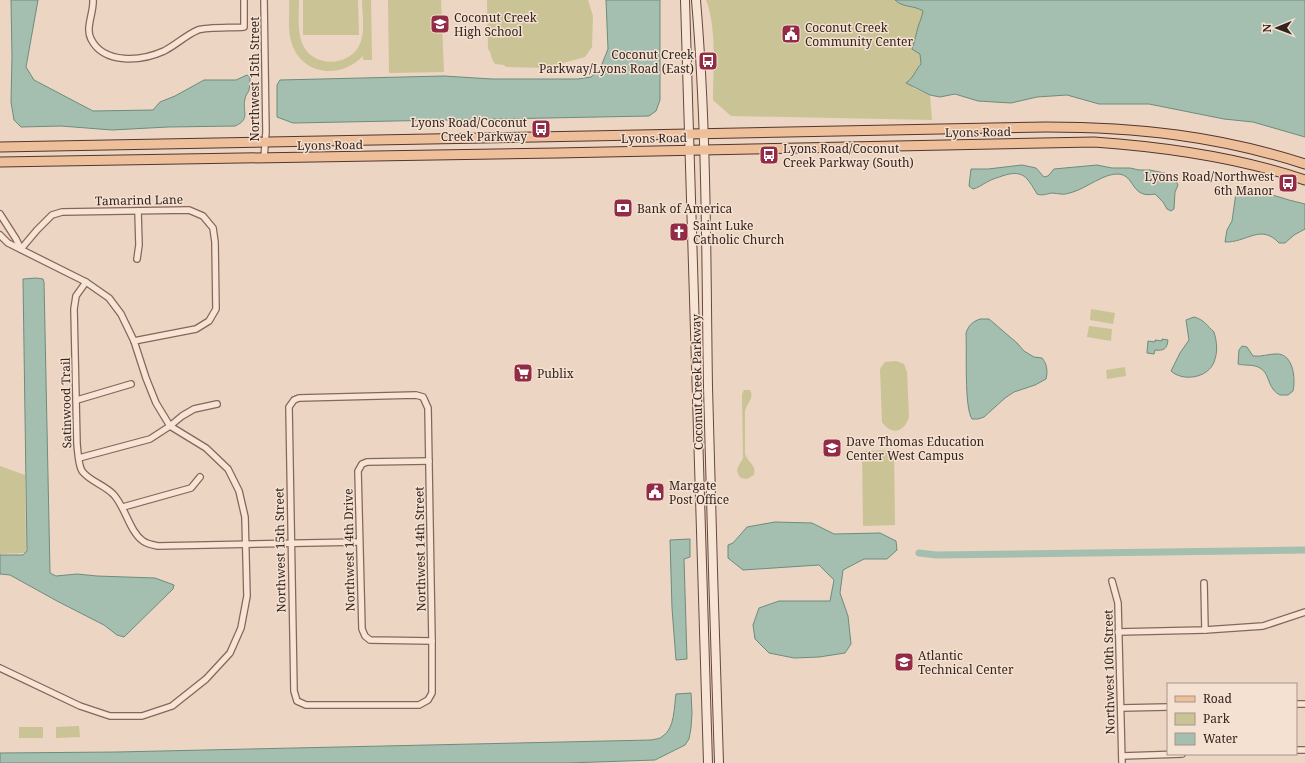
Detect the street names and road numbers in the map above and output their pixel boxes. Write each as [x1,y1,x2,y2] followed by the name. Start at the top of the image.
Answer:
[246,17,263,141] street label: Northwest 15th Street
[945,123,1012,141] street label: Lyons Road
[621,129,688,147] street label: Lyons Road
[297,136,364,154] street label: Lyons Road
[95,191,183,209] street label: Tamarind Lane
[687,314,707,450] street label: Coconut Creek Parkway
[57,357,75,449] street label: Satinwood Trail
[410,486,430,612] street label: Northwest 14th Street
[270,487,290,613] street label: Northwest 15th Street
[339,488,359,612] street label: Northwest 14th Drive
[1099,609,1119,735] street label: Northwest 10th Street

